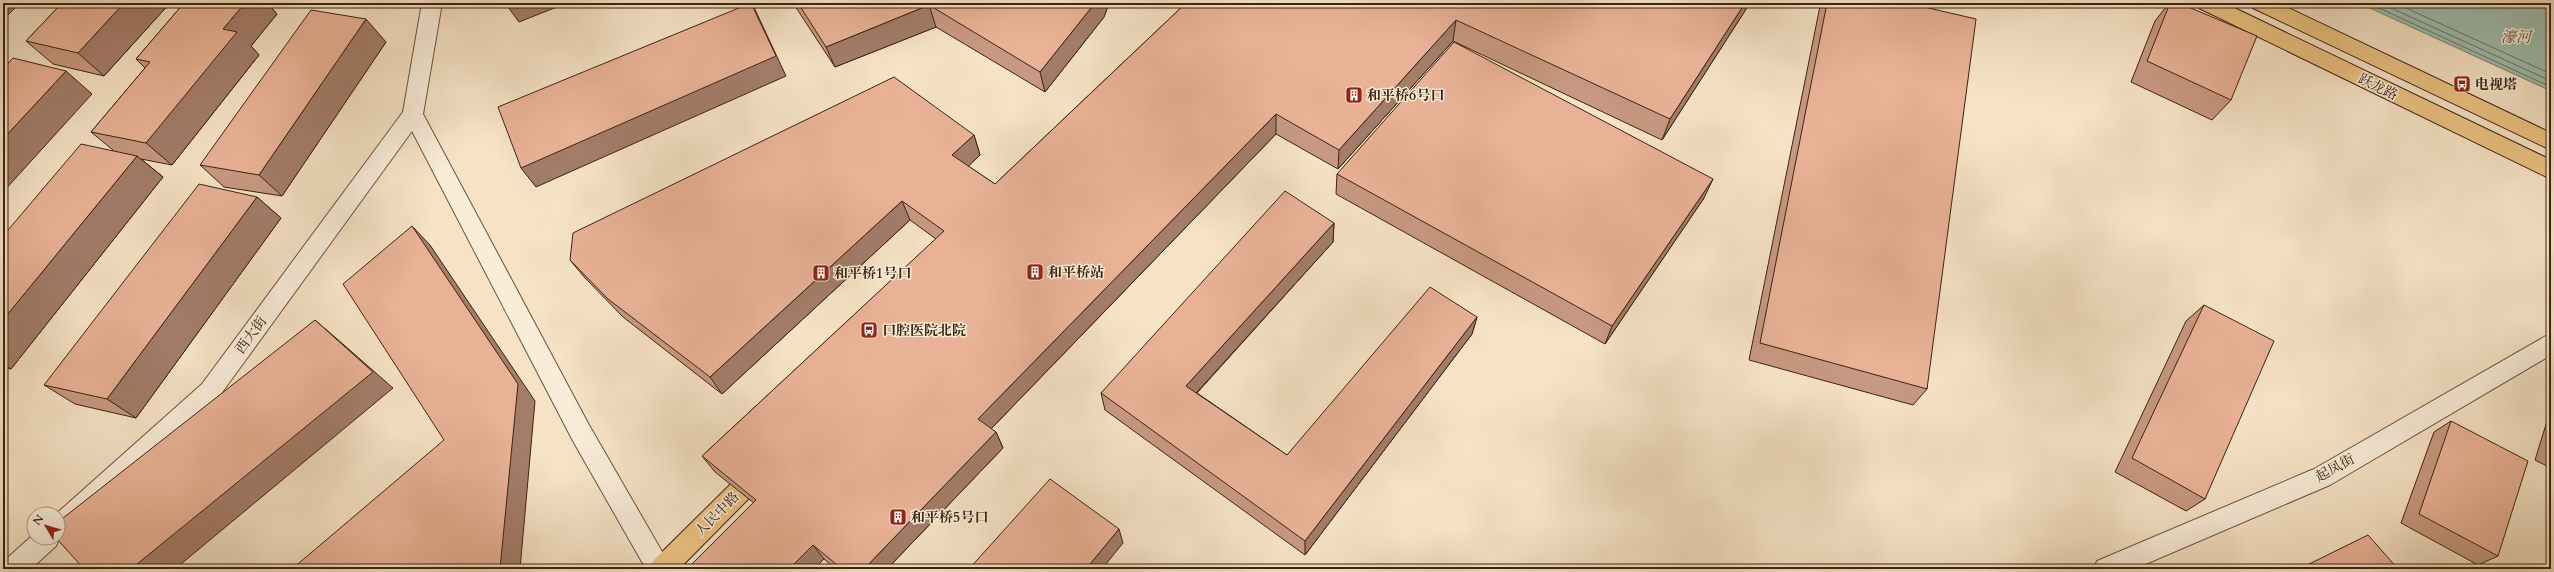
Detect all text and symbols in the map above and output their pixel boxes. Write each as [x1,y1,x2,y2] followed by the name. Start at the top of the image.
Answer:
[2501,27,2534,47] water label: 濠河
[2355,69,2401,105] street label: 跃龙路
[2452,74,2472,94] bus stop icon: 电视塔
[2475,75,2517,94] place label: 电视塔
[1344,85,1364,105] building icon: 和平桥6号口
[1367,86,1444,105] place label: 和平桥6号口
[1025,262,1045,282] building icon: 和平桥站
[811,263,831,283] building icon: 和平桥1号口
[1048,263,1104,282] place label: 和平桥站
[834,264,911,283] place label: 和平桥1号口
[231,312,271,358] street label: 西大街
[859,320,879,340] bus stop icon: 口腔医院北院
[882,321,966,340] place label: 口腔医院北院
[2312,450,2358,486] street label: 起凤街
[690,487,744,541] street label: 人民中路
[26,506,66,546] north arrow
[888,507,908,527] building icon: 和平桥5号口
[911,508,988,527] place label: 和平桥5号口
[30,511,48,529] text: N

